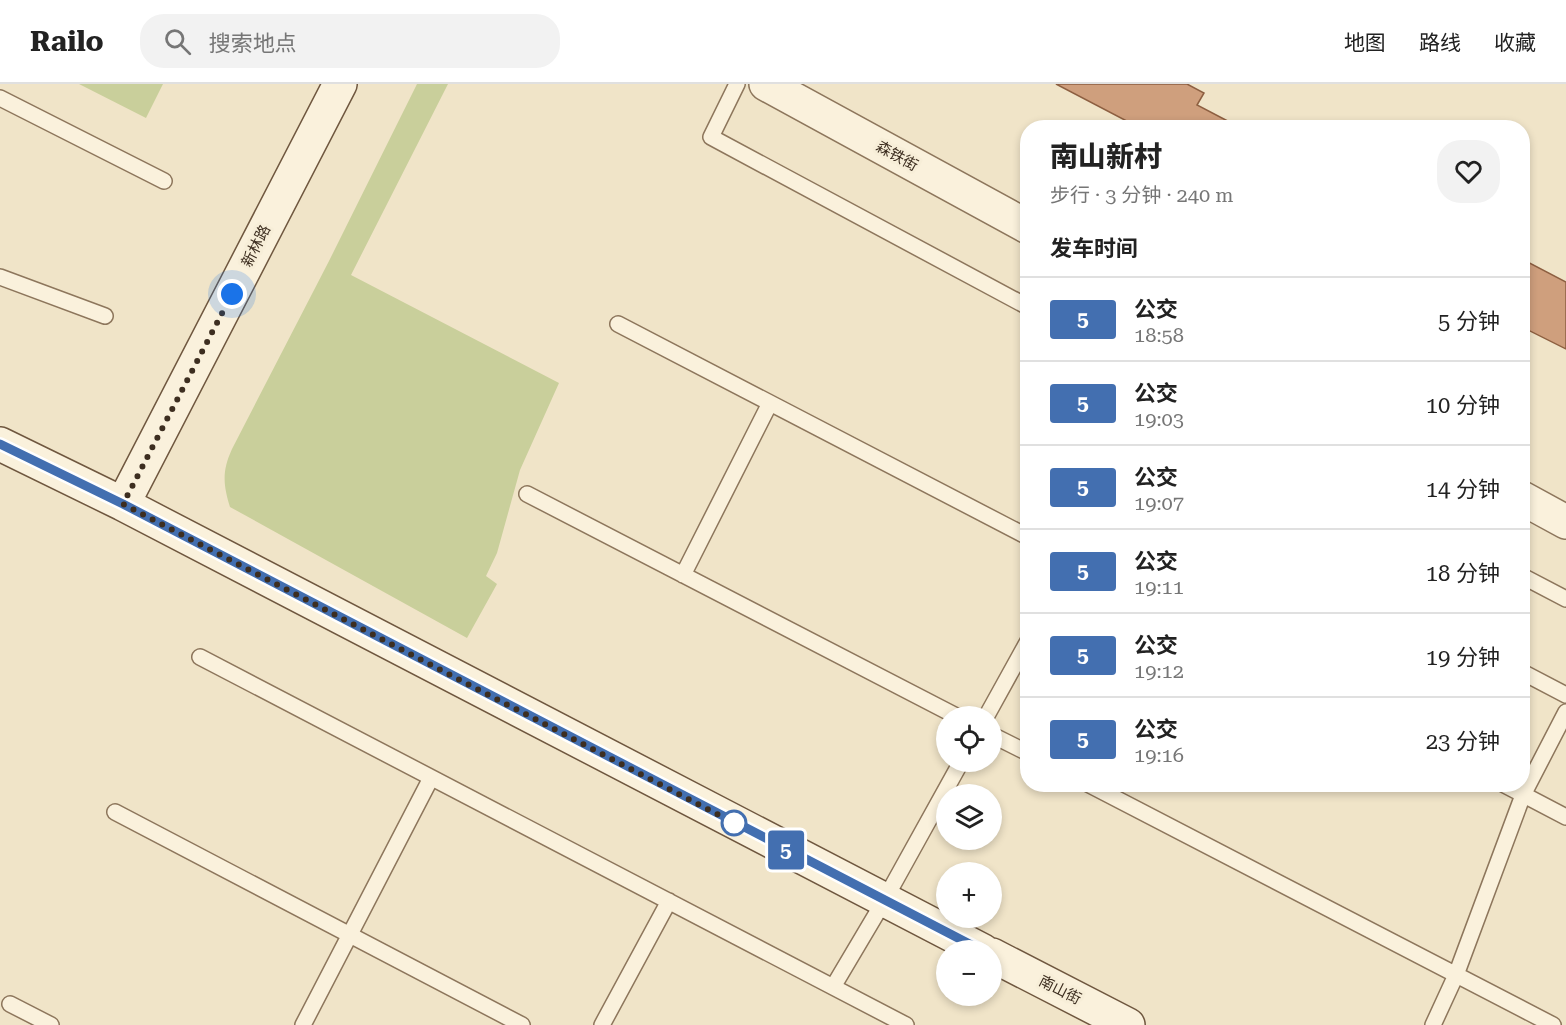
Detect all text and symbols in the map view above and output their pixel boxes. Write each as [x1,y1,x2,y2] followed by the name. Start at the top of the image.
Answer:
[140,14,560,68] search box
[30,25,104,58] text: Railo
[161,25,194,58] icon: search
[209,31,297,56] text: 搜索地点
[1344,31,1386,55] text: 地图
[1419,31,1461,55] text: 路线
[1494,31,1536,55] text: 收藏
[873,137,921,175] street label: 森铁街
[1050,140,1162,173] text: 南山新村
[1437,140,1500,203] button: heart
[1050,183,1234,207] text: 步行 · 3 分钟 · 240 m
[238,222,274,270] street label: 新林路
[1050,236,1138,261] text: 发车时间
[217,279,247,309] your location
[1134,297,1178,322] text: 公交
[1077,307,1089,331] text: 5
[1438,309,1500,334] text: 5 分钟
[1134,323,1184,347] text: 18:58
[1134,381,1178,406] text: 公交
[1077,391,1089,415] text: 5
[1426,393,1500,418] text: 10 分钟
[1134,407,1184,431] text: 19:03
[1134,465,1178,490] text: 公交
[1077,475,1089,499] text: 5
[1426,477,1500,502] text: 14 分钟
[1134,491,1184,515] text: 19:07
[1134,549,1178,574] text: 公交
[1077,559,1089,583] text: 5
[1426,561,1500,586] text: 18 分钟
[1134,575,1184,599] text: 19:11
[1134,633,1178,658] text: 公交
[1077,643,1089,667] text: 5
[1426,645,1500,670] text: 19 分钟
[1134,659,1184,683] text: 19:12
[936,706,1002,1006] map controls
[936,706,1002,772] button: locate
[1134,717,1178,742] text: 公交
[1077,727,1089,751] text: 5
[1426,729,1500,754] text: 23 分钟
[1134,743,1184,767] text: 19:16
[936,784,1002,850] button: layers
[721,810,747,836] unlabelled marker
[766,830,806,870] line badge: 5
[780,838,792,862] text: 5
[936,862,1002,928] button: +
[936,940,1002,1006] button: −
[1036,972,1084,1008] street label: 南山街

